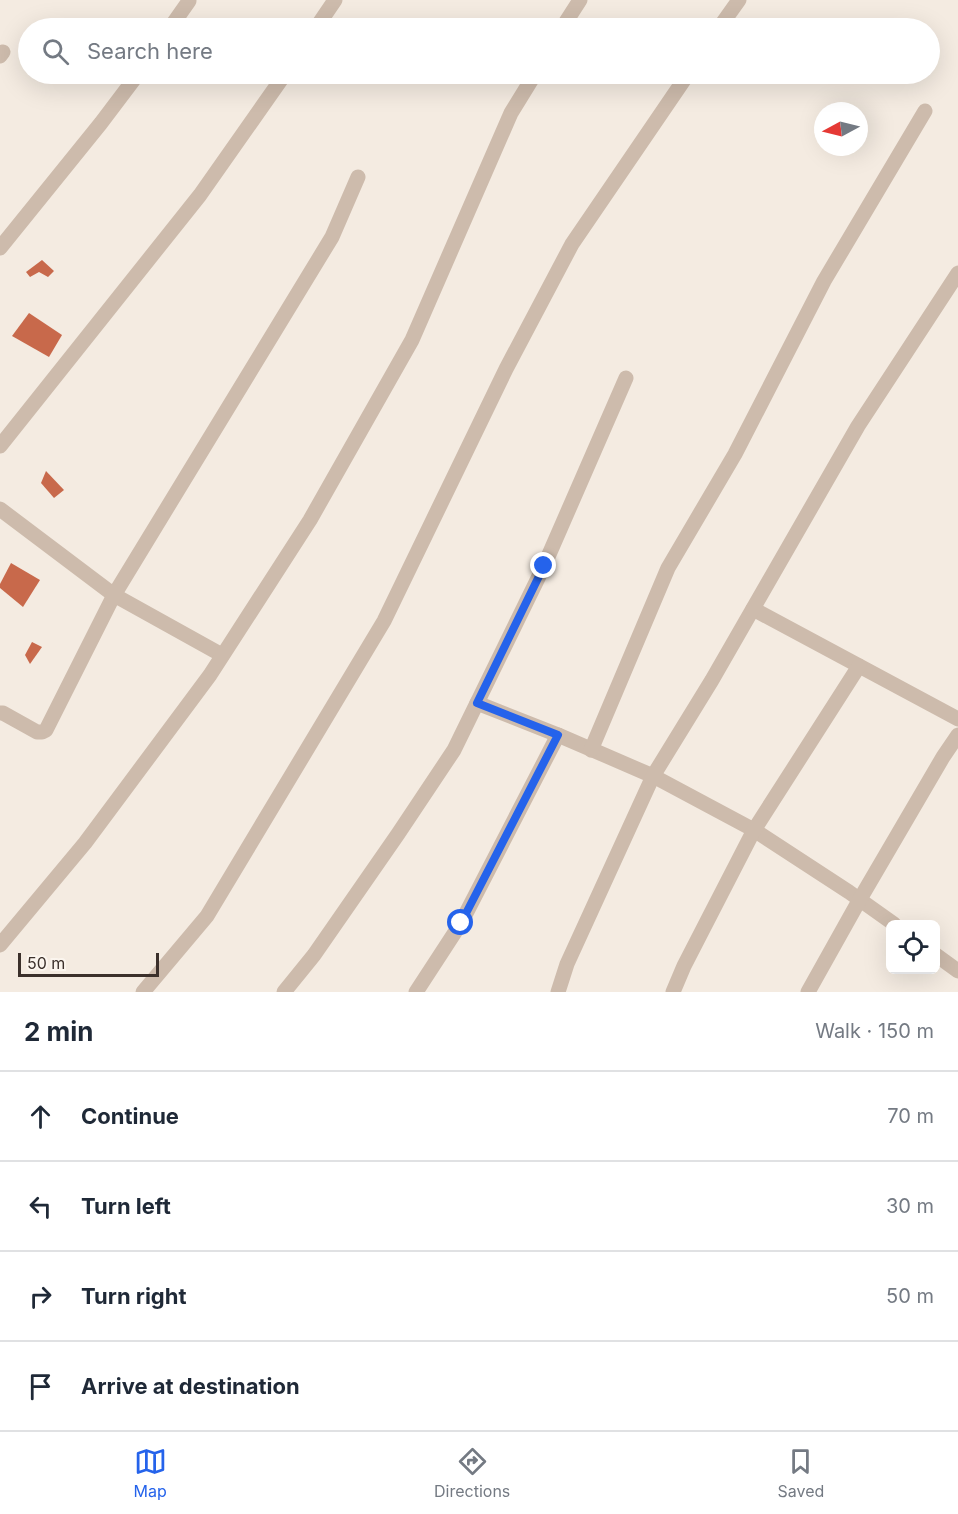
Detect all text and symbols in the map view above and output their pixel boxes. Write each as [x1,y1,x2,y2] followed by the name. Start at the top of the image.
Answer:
[18,18,940,84] search box
[39,35,72,68] icon: search
[87,38,213,64] text: Search here
[814,102,868,156] north arrow
[530,552,556,578] route end
[447,909,473,935] route start
[886,920,940,974] map controls
[886,920,940,974] button: locate
[18,950,159,978] scale bar
[27,953,65,973] text: 50 m
[24,1016,94,1047] text: 2 min
[815,1019,934,1043] text: Walk · 150 m
[24,1100,57,1133] icon: ahead
[81,1103,179,1129] text: Continue
[887,1104,934,1128] text: 70 m
[24,1190,57,1223] icon: left
[81,1193,171,1219] text: Turn left
[886,1194,934,1218] text: 30 m
[24,1280,57,1313] icon: right
[81,1283,187,1309] text: Turn right
[886,1284,934,1308] text: 50 m
[24,1370,57,1403] icon: arrive
[81,1373,300,1399] text: Arrive at destination
[134,1445,167,1501] tab: Map
[434,1445,510,1501] tab: Directions
[778,1445,824,1501] tab: Saved

